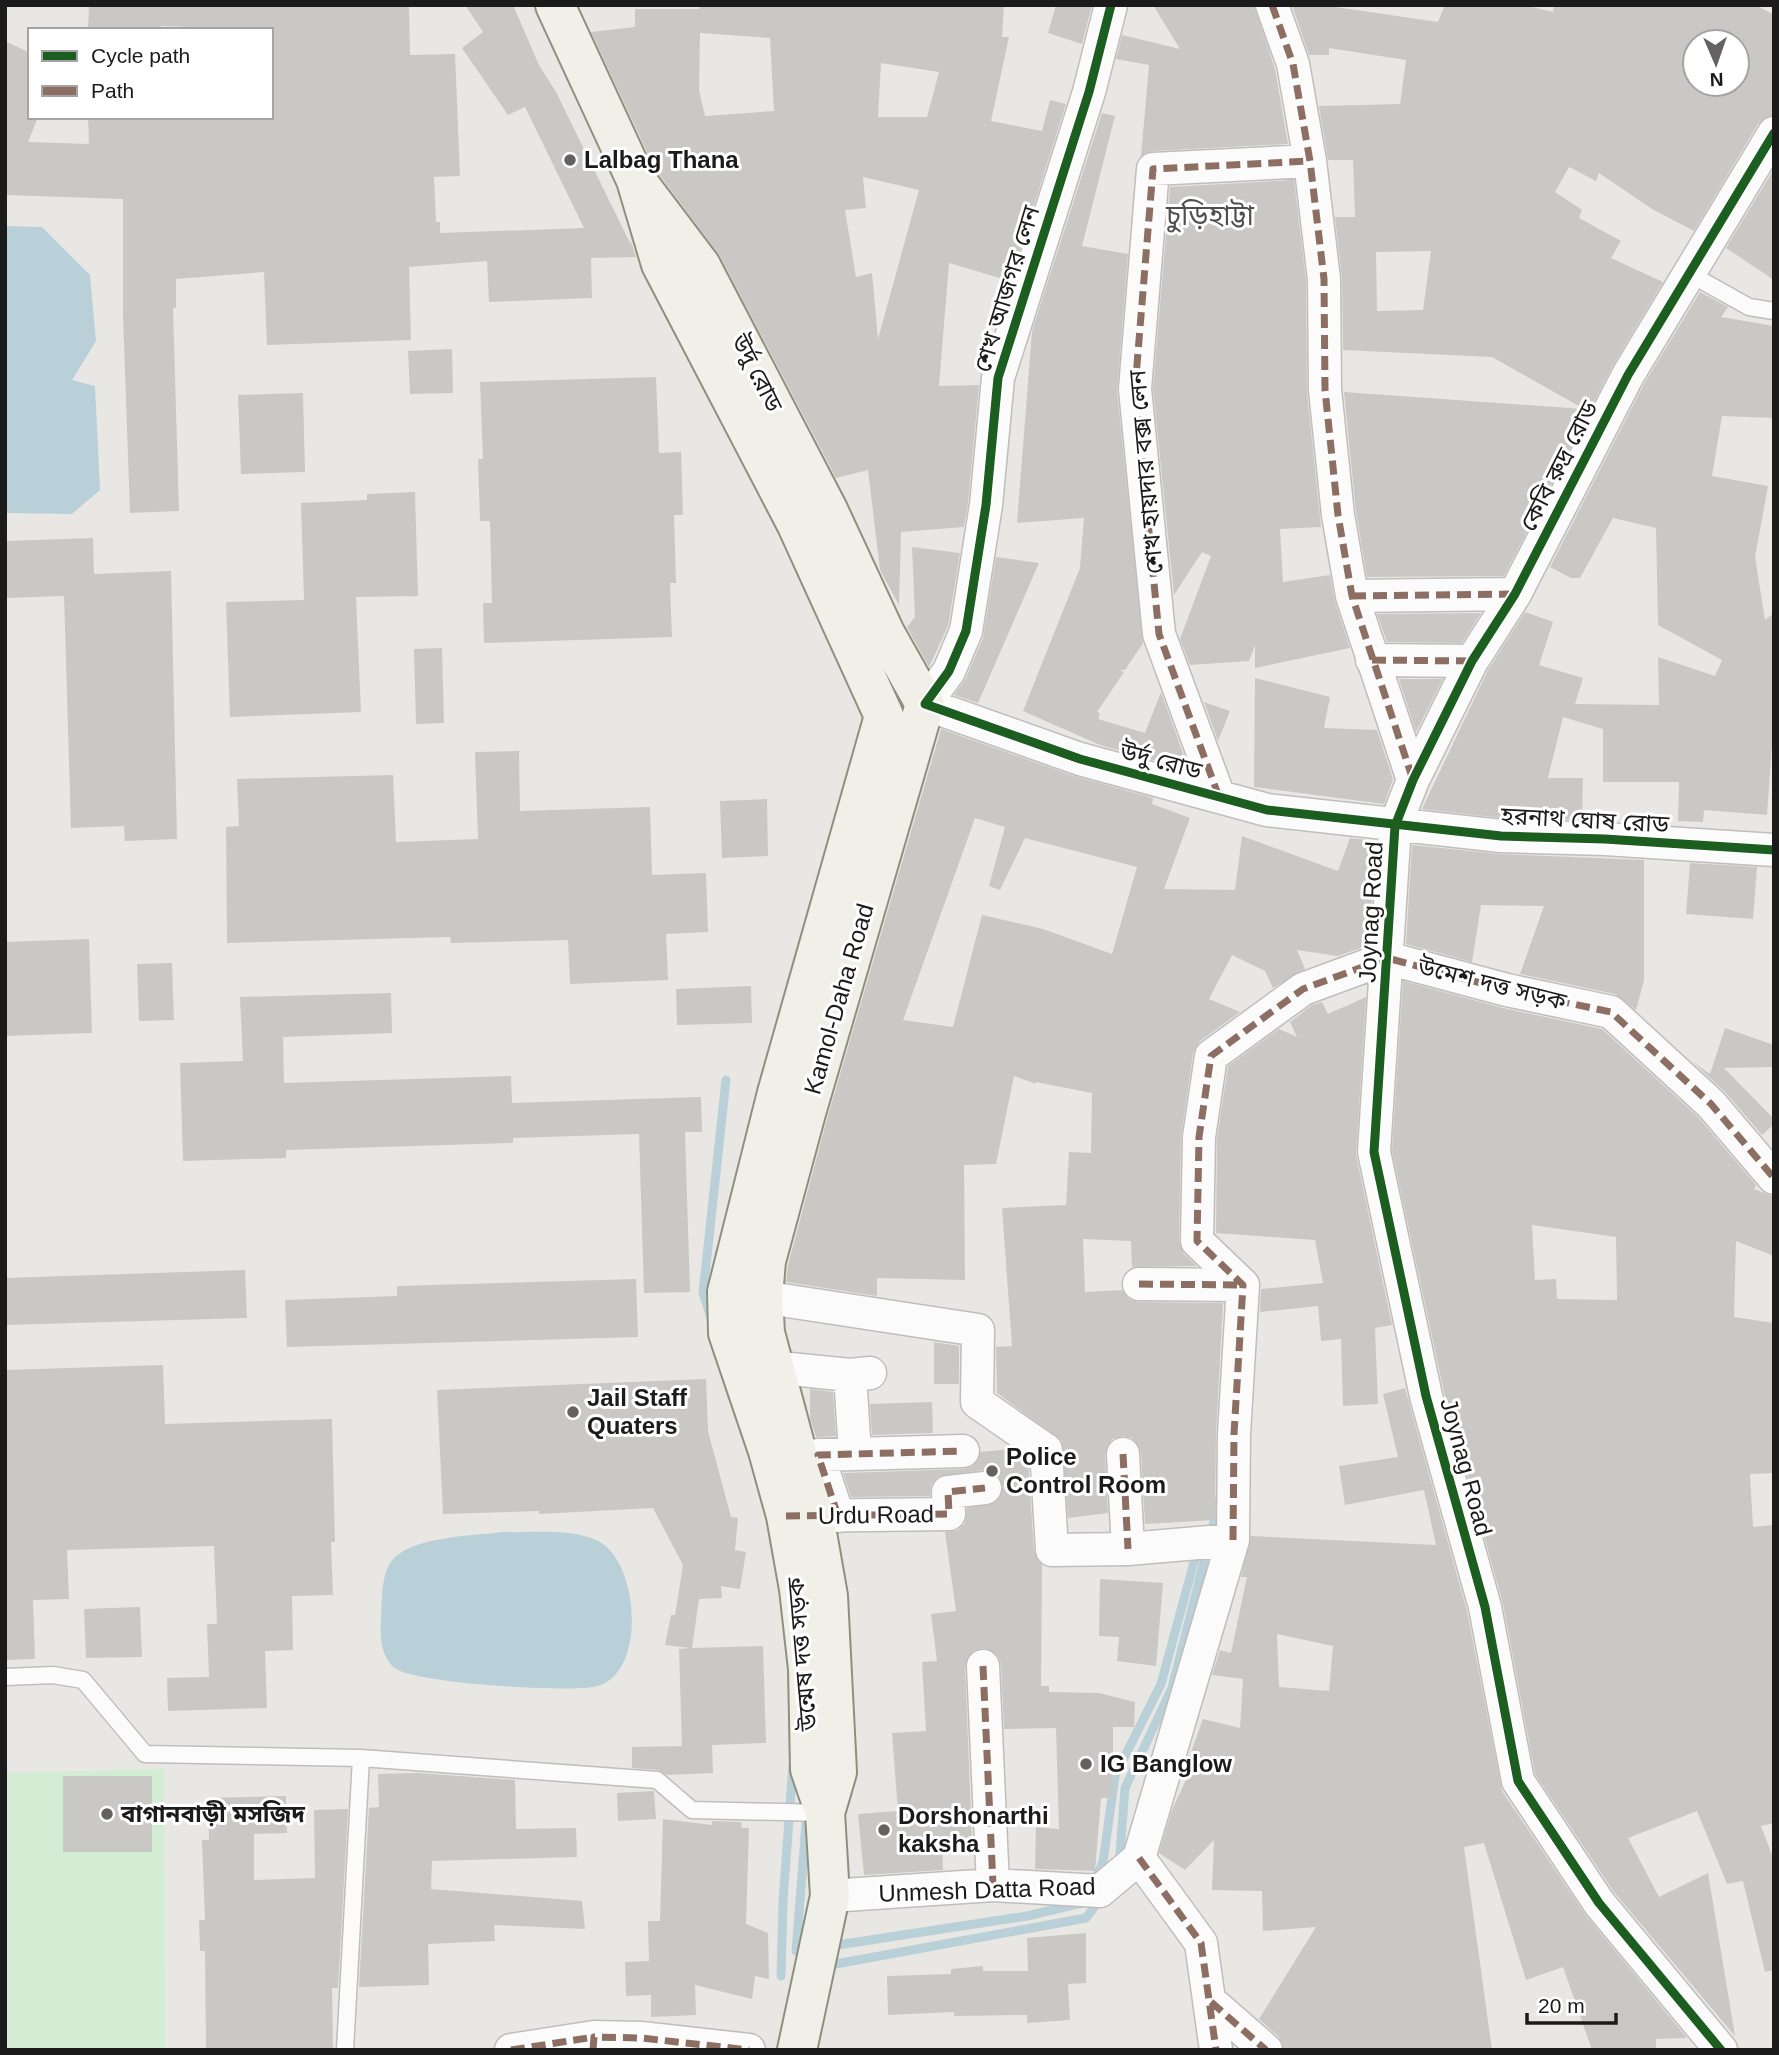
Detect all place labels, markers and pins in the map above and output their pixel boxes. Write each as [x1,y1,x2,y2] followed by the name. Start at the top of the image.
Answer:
[584,146,739,173] place label: Lalbag Thana
[562,152,578,168] marker: Lalbag Thana
[587,1384,688,1439] place label: Jail Staff Quaters
[565,1404,581,1420] marker: Jail Staff Quaters
[1006,1443,1166,1498] place label: Police Control Room
[984,1463,1000,1479] marker: Police Control Room
[1100,1750,1232,1777] place label: IG Banglow
[1078,1756,1094,1772] marker: IG Banglow
[120,1800,305,1827] place label: বাগানবাড়ী মসজিদ
[898,1802,1049,1857] place label: Dorshonarthi kaksha
[99,1806,115,1822] marker: বাগানবাড়ী মসজিদ
[876,1822,892,1838] marker: Dorshonarthi kaksha

